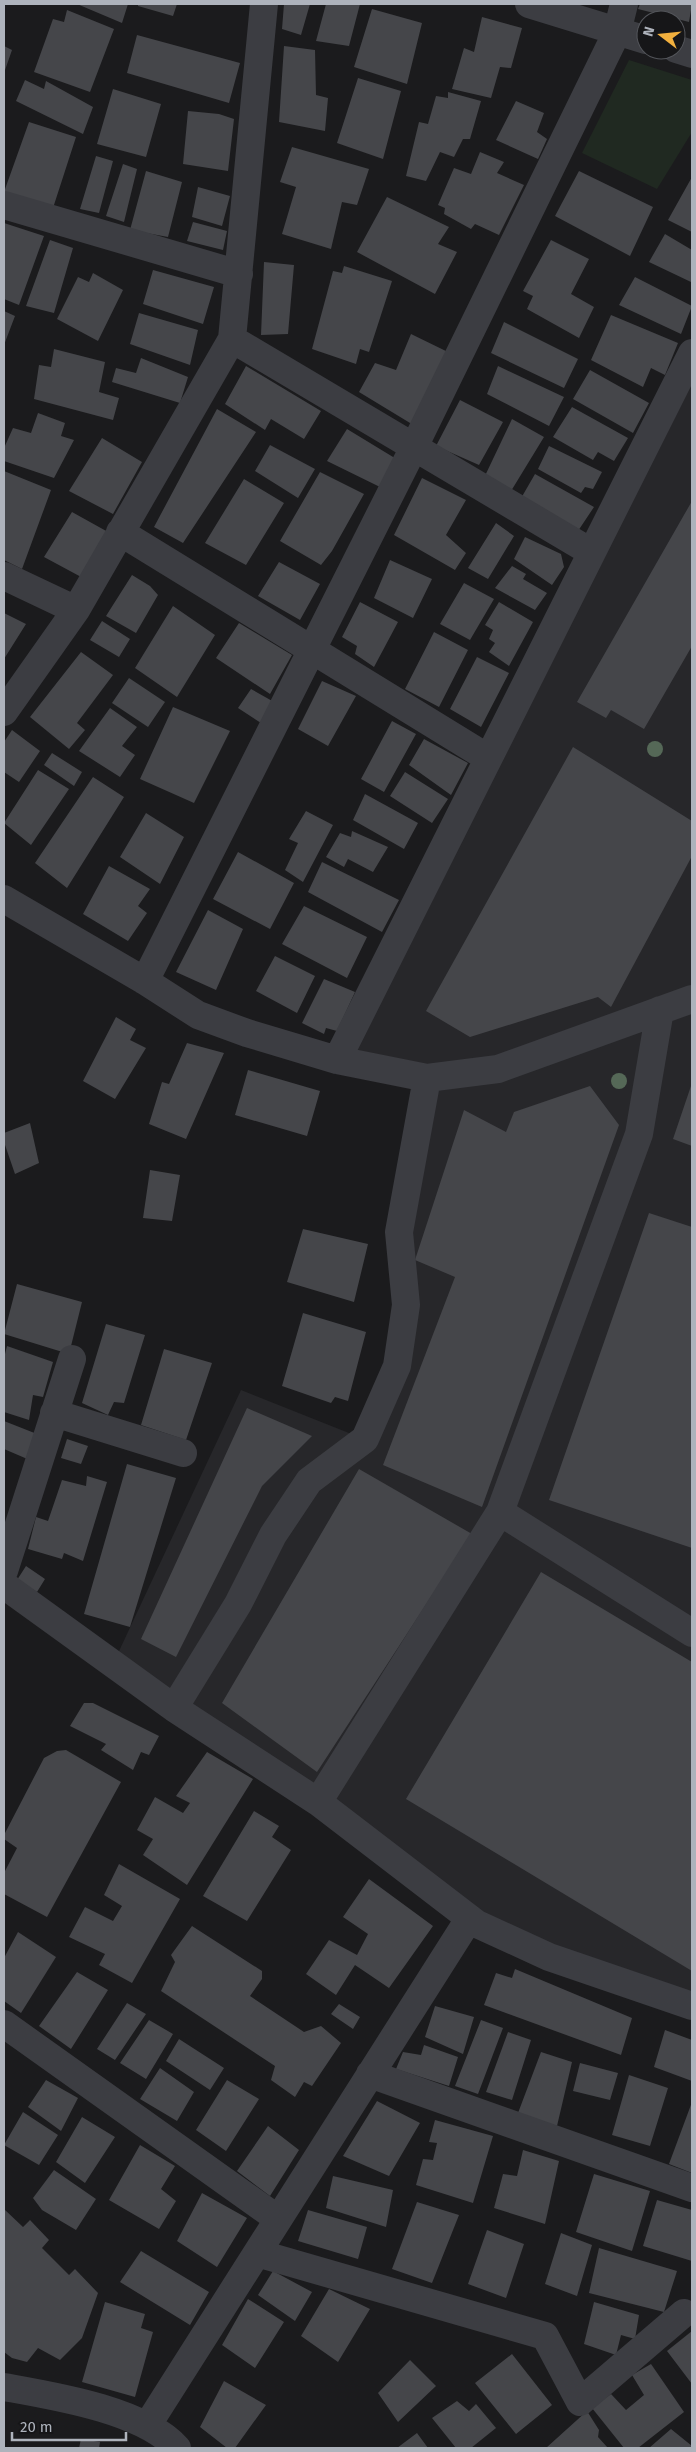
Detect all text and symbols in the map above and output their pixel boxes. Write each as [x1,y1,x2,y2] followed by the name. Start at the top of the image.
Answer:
[636,10,686,60] north arrow
[640,25,658,38] text: N
[12,2410,126,2442] scale bar
[20,2418,53,2436] text: 20 m

